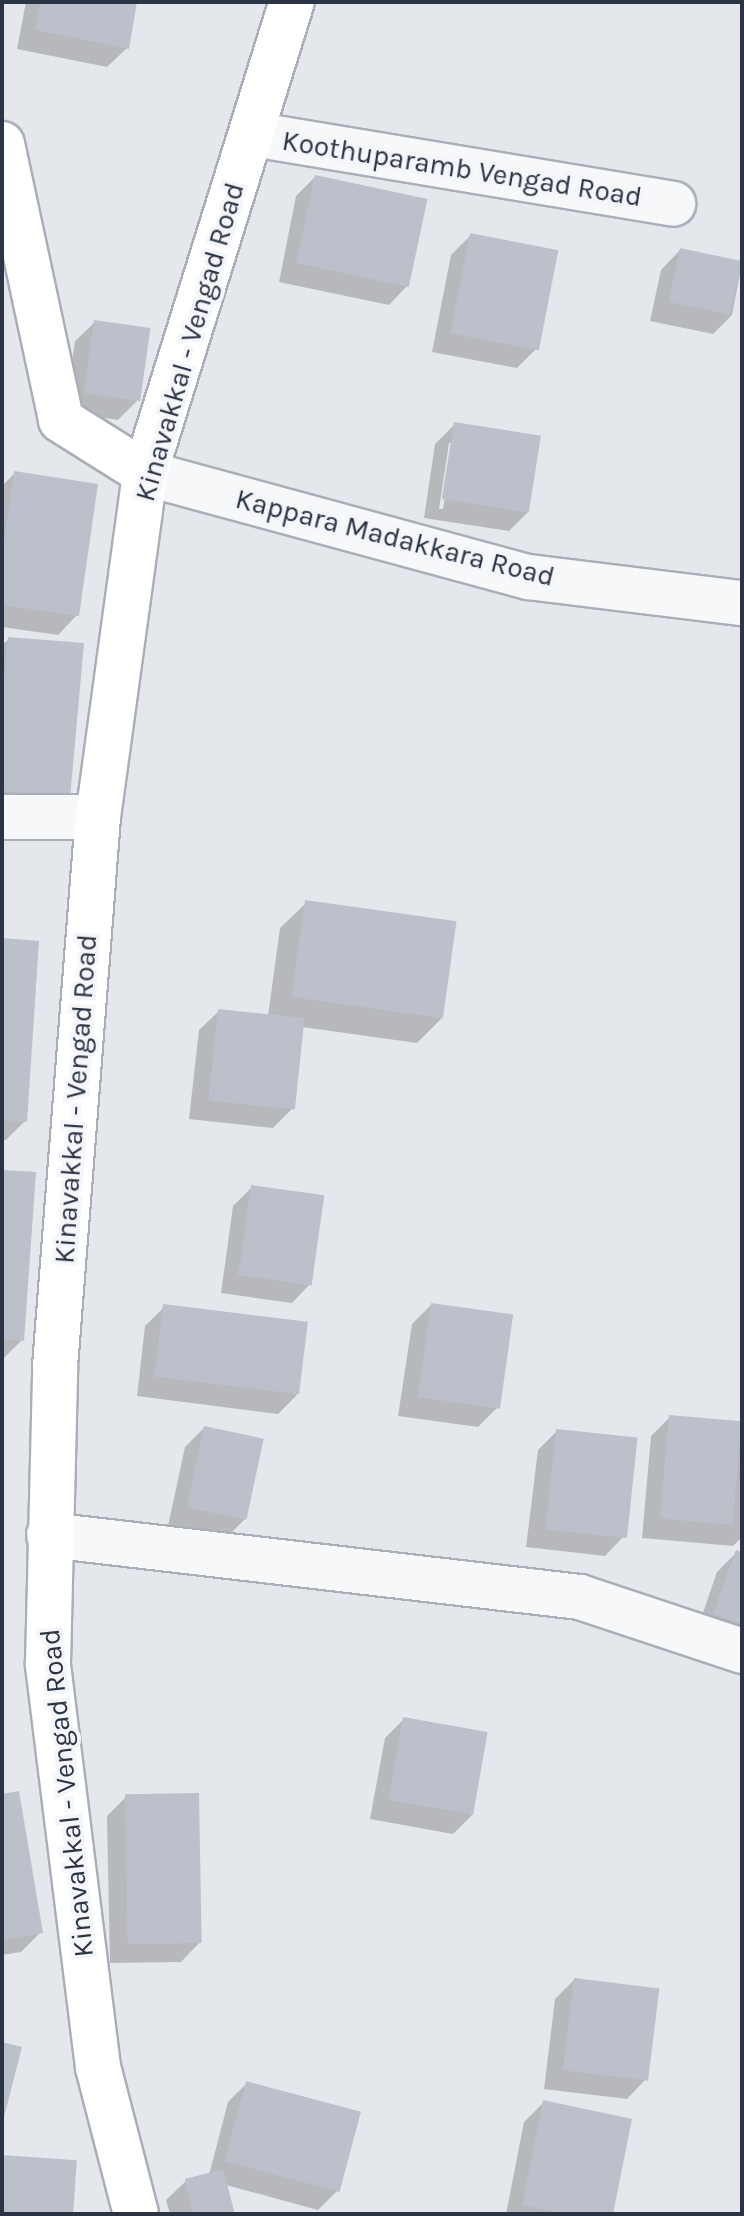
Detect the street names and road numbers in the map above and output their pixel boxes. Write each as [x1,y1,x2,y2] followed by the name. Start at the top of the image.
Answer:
[280,124,644,214] street label: Koothuparamb Vengad Road
[128,179,252,505] street label: Kinavakkal - Vengad Road
[232,482,558,594] street label: Kappara Madakkara Road
[48,933,104,1265] street label: Kinavakkal - Vengad Road
[33,1627,101,1959] street label: Kinavakkal - Vengad Road

